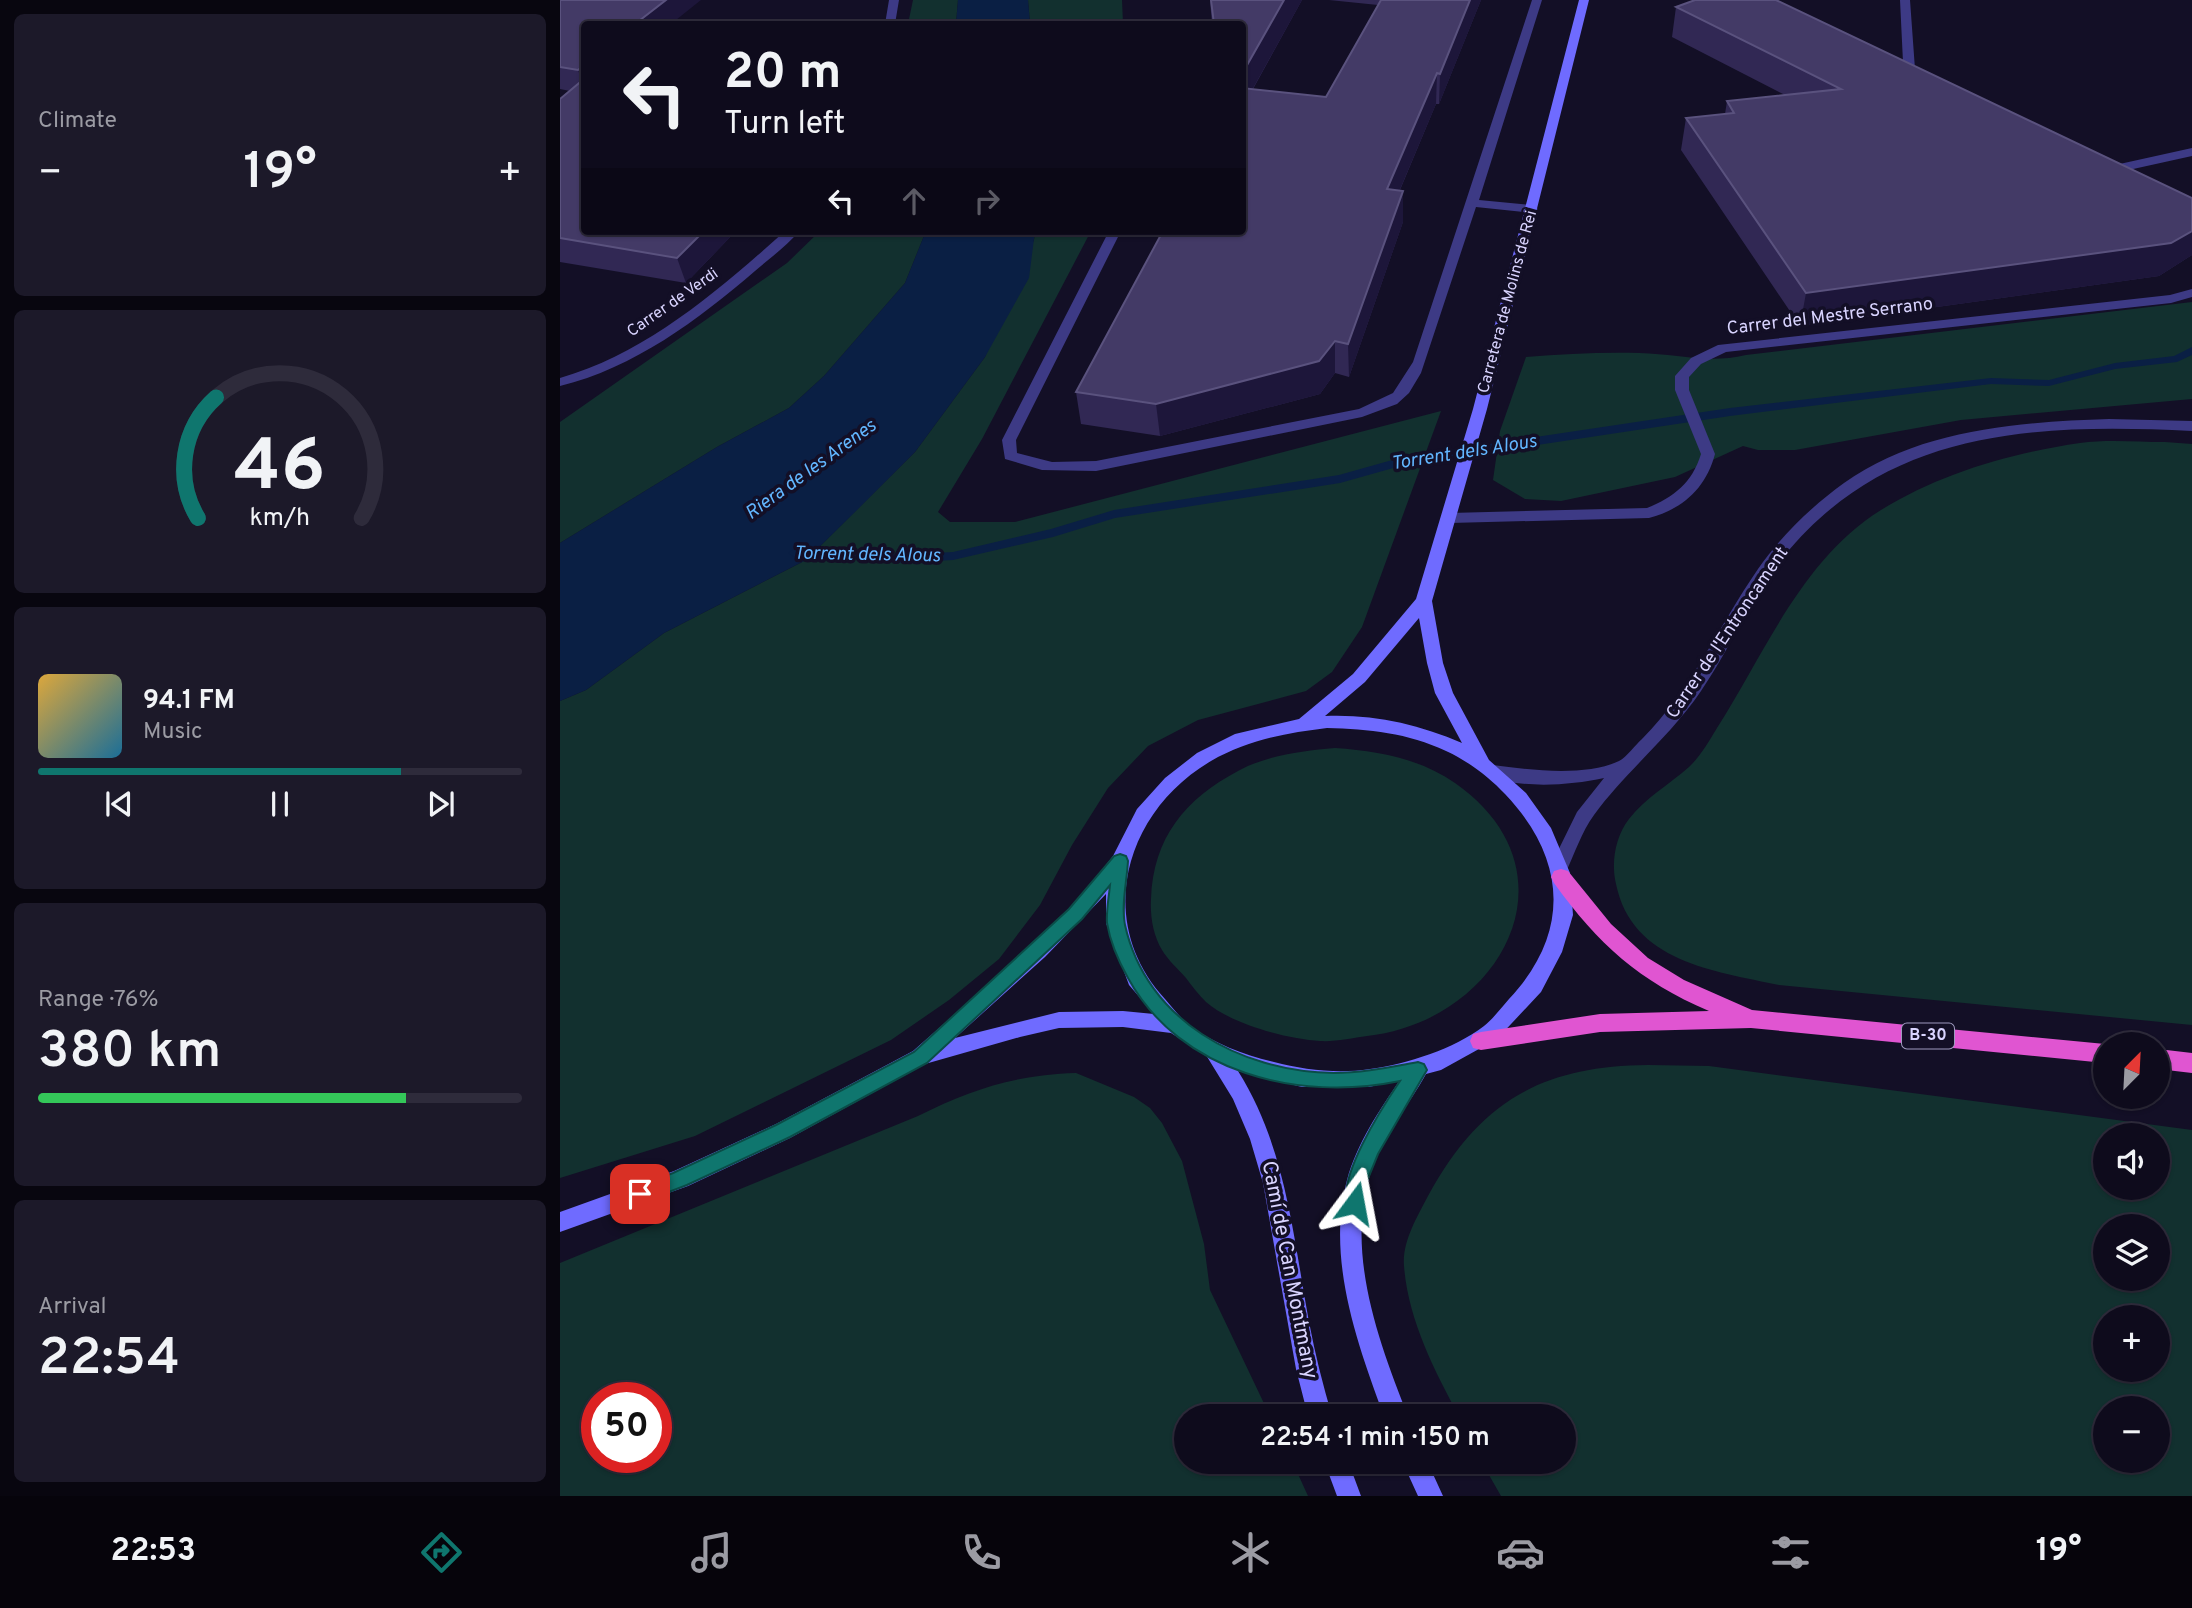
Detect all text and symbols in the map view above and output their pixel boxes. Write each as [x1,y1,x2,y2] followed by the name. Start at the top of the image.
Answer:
[724,44,841,106] text: 20 m
[609,49,700,140] icon: left
[724,105,845,145] text: Turn left
[38,107,117,136] text: Climate
[243,141,317,207] text: 19°
[38,150,63,199] text: −
[497,150,522,199] text: +
[822,182,860,220] icon: left
[895,182,933,220] icon: ahead
[968,182,1006,220] icon: right
[1474,209,1542,395] street label: Carretera de Molins de Rei
[623,264,723,342] street label: Carrer de Verdi
[1726,293,1934,341] street label: Carrer del Mestre Serrano
[741,414,882,526] water label: Riera de les Arenes
[234,424,326,516] text: 46
[1389,430,1539,476] water label: Torrent dels Alous
[250,502,310,534] text: km/h
[793,542,941,568] water label: Torrent dels Alous
[1662,543,1794,723] street label: Carrer de l'Entroncament
[143,685,235,718] text: 94.1 FM
[143,718,203,747] text: Music
[100,785,138,823] icon: previous
[261,785,299,823] icon: pause
[422,785,460,823] icon: next
[38,986,158,1015] text: Range · 76%
[38,1020,221,1086] text: 380 km
[1902,1024,1954,1048] road number: B-30
[2093,1032,2170,1110] north arrow
[2093,1032,2170,1473] map controls
[2093,1123,2170,1200] button: sound
[1255,1159,1323,1381] street label: Camí de Can Montmany
[610,1164,670,1224] pin
[1318,1166,1392,1240] position arrow
[621,1175,659,1213] icon: arrive
[2093,1214,2170,1291] button: layers
[38,1293,107,1322] text: Arrival
[2093,1305,2170,1382] button: +
[38,1327,180,1393] text: 22:54
[581,1382,672,1473] speed limit sign: 50
[2093,1396,2170,1473] button: −
[1260,1422,1490,1455] text: 22:54 · 1 min · 150 m
[417,1528,466,1577] icon: directions
[687,1528,736,1577] icon: music
[957,1528,1006,1577] icon: phone
[1226,1528,1275,1577] icon: climate
[1496,1528,1545,1577] icon: car
[1766,1528,1815,1577] icon: filters
[110,1532,196,1572] text: 22:53
[2036,1532,2082,1572] text: 19°

